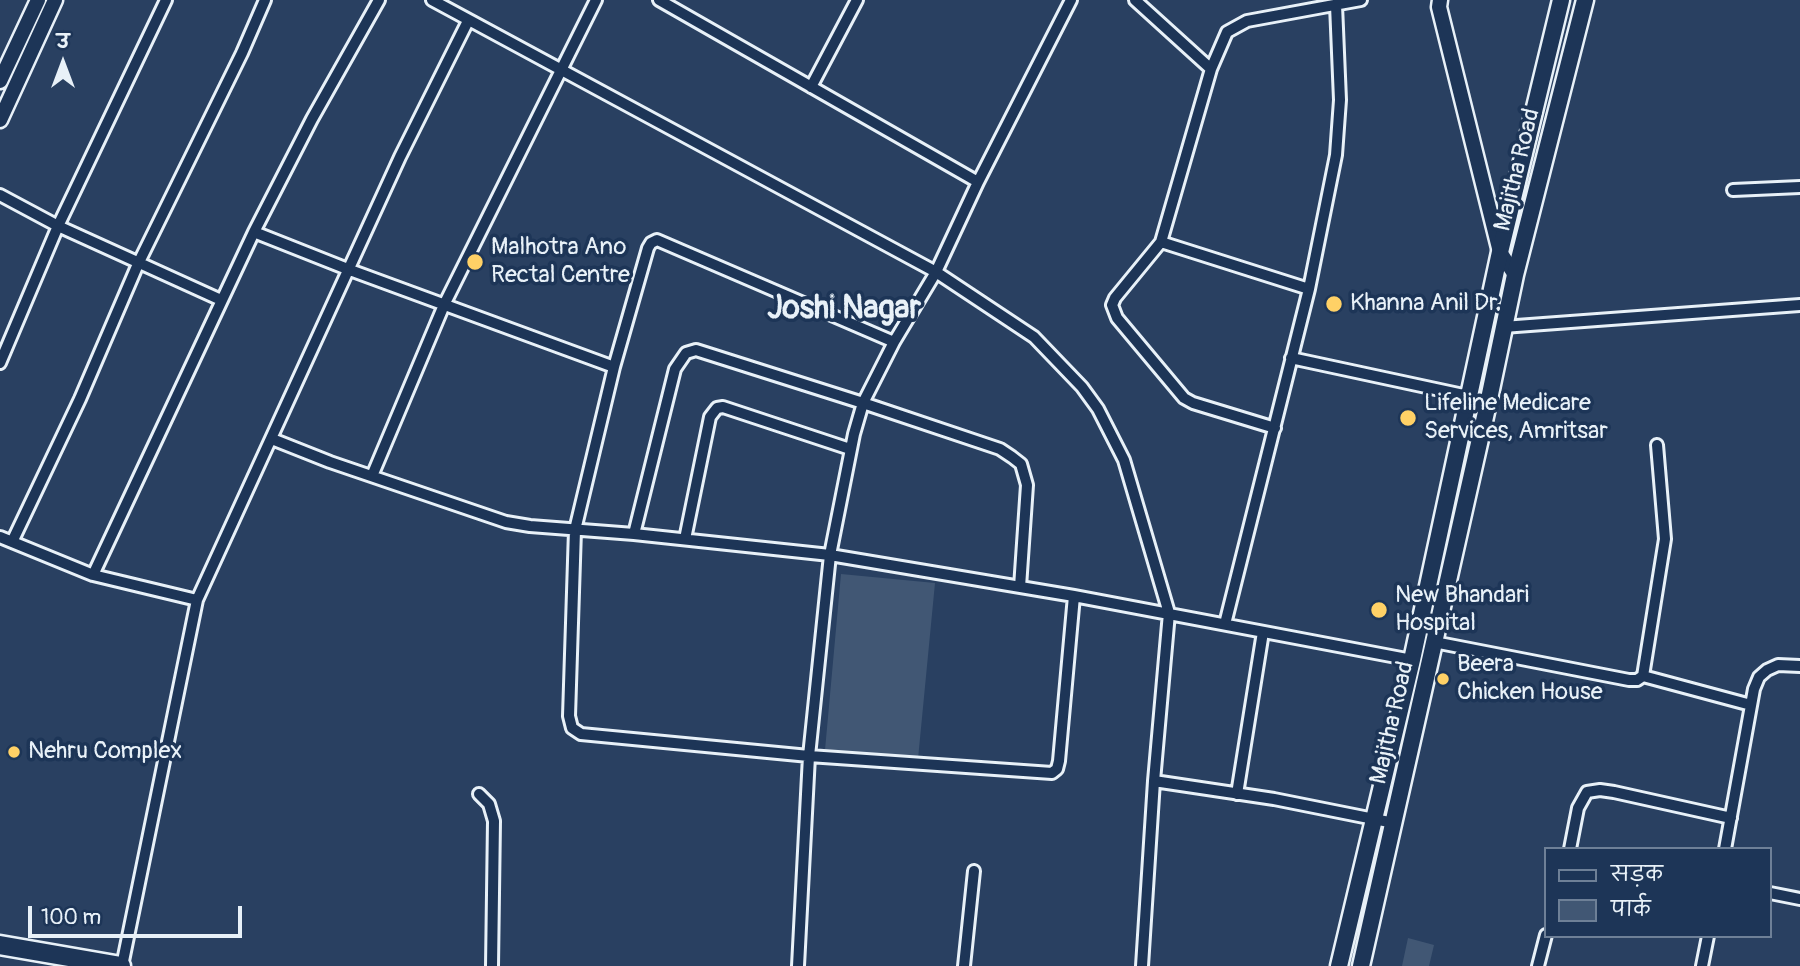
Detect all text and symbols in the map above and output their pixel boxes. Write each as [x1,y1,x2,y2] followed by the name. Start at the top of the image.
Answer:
[28,28,98,98] north arrow
[57,30,69,54] text: उ
[1489,106,1547,234] street label: Majitha Road
[491,234,630,290] place label: Malhotra Ano Rectal Centre
[465,252,485,272] marker: Malhotra Ano Rectal Centre
[1350,290,1501,318] place label: Khanna Anil Dr.
[767,291,921,329] district label: Joshi Nagar
[1324,294,1344,314] marker: Khanna Anil Dr.
[1424,390,1608,446] place label: Lifeline Medicare Services, Amritsar
[1398,408,1418,428] marker: Lifeline Medicare Services, Amritsar
[1395,582,1529,638] place label: New Bhandari Hospital
[1369,600,1389,620] marker: New Bhandari Hospital
[1457,651,1603,707] place label: Beera Chicken House
[1365,659,1421,787] street label: Majitha Road
[1435,671,1451,687] marker: Beera Chicken House
[28,738,182,766] place label: Nehru Complex
[6,744,22,760] marker: Nehru Complex
[1545,847,1772,938] legend
[1611,861,1663,888] text: सड़क
[32,892,245,936] scale bar
[1611,896,1651,923] text: पार्क
[41,904,101,931] text: 100 m

